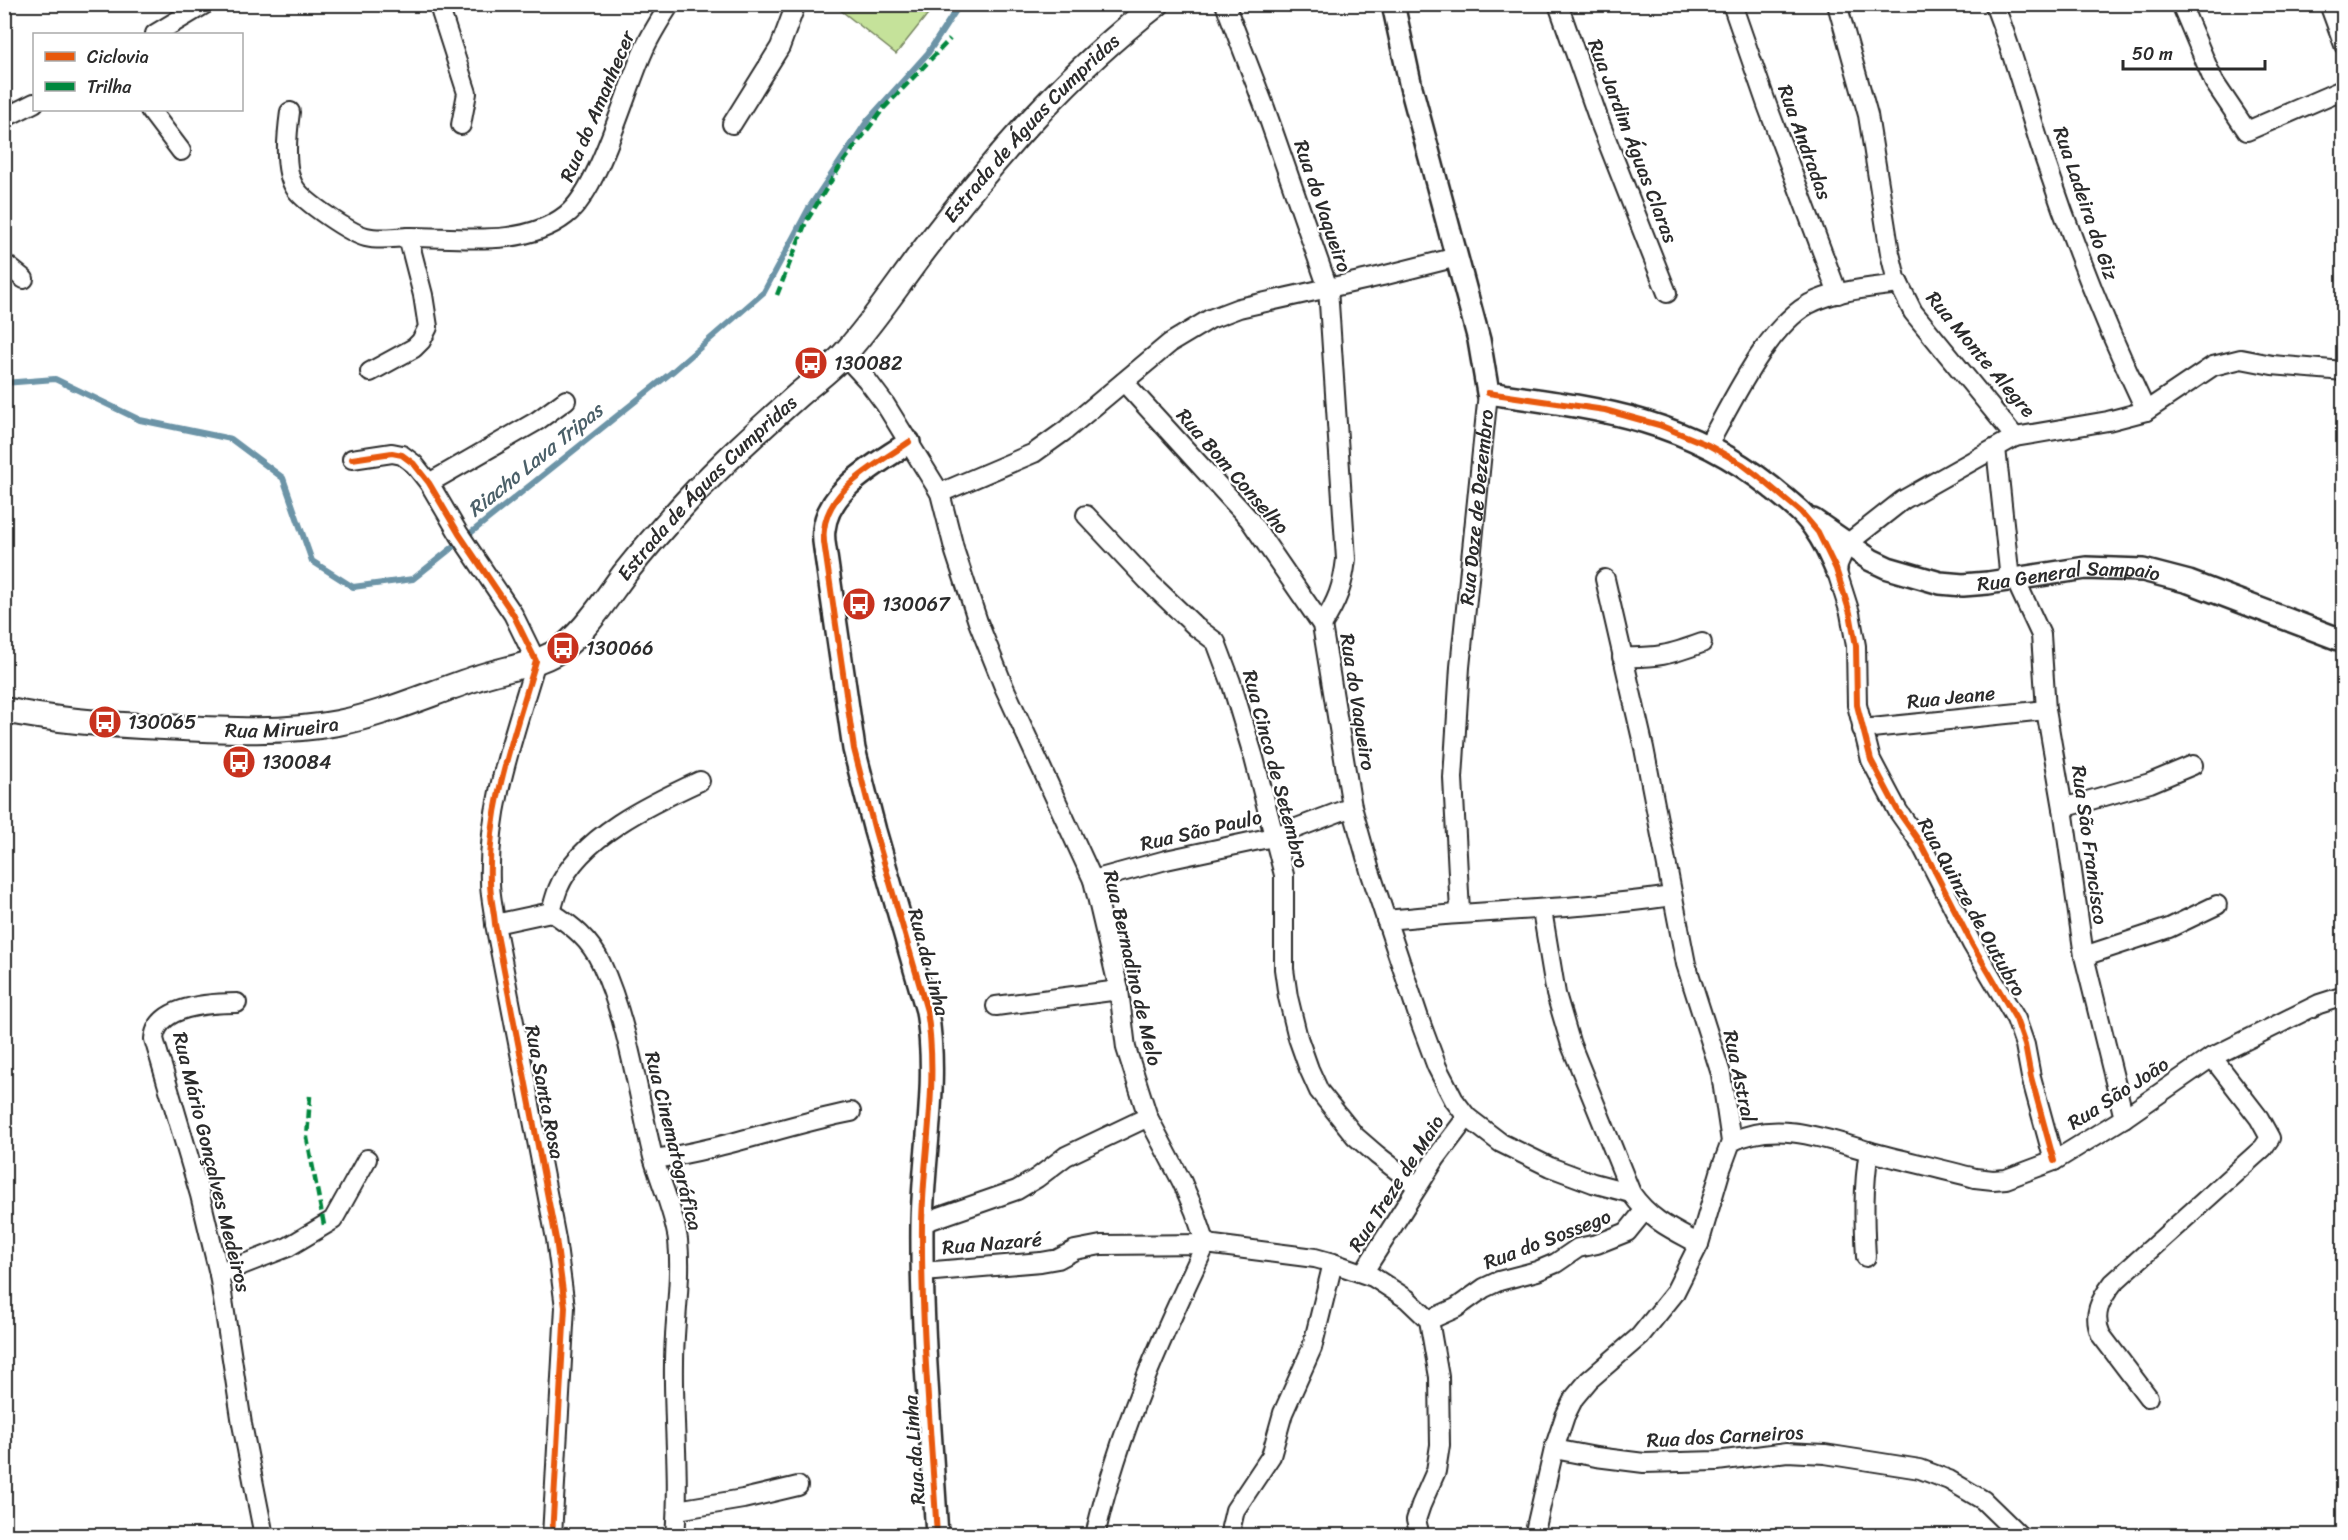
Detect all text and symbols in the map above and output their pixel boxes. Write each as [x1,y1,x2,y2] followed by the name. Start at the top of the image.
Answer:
[550,24,645,187] street label: Rua do Amanhecer
[934,24,1129,231] street label: Estrada de Águas Cumpridas
[33,33,243,111] legend
[2123,33,2266,71] scale bar
[1577,34,1688,249] street label: Rua Jardim Águas Claras
[2132,38,2173,70] text: 50 m
[87,41,149,73] text: Ciclovia
[87,71,132,103] text: Trilha
[1767,80,1842,206] street label: Rua Andradas
[2043,122,2128,285] street label: Rua Ladeira do Giz
[1283,135,1362,277] street label: Rua do Vaqueiro
[1917,283,2045,426] street label: Rua Monte Alegre
[793,345,829,381] bus stop icon: 130082
[834,346,903,381] place label: 130082
[608,386,806,589] street label: Estrada de Águas Cumpridas
[458,391,613,527] water label: Riacho Lava Tripas
[1167,400,1298,543] street label: Rua Bom Conselho
[1449,408,1504,607] street label: Rua Doze de Dezembro
[1976,551,2164,602] street label: Rua General Sampaio
[841,586,877,622] bus stop icon: 130067
[882,587,951,622] place label: 130067
[545,630,581,666] bus stop icon: 130066
[586,631,654,666] place label: 130066
[1329,631,1386,773] street label: Rua do Vaqueiro
[1232,666,1319,872] street label: Rua Cinco de Setembro
[1905,675,1997,720] street label: Rua Jeane
[87,704,123,740] bus stop icon: 130065
[128,705,196,740] place label: 130065
[225,706,341,748] street label: Rua Mirueira
[221,744,257,780] bus stop icon: 130084
[262,745,331,780] place label: 130084
[2061,763,2118,927] street label: Rua São Francisco
[1137,800,1265,861] street label: Rua São Paulo
[1908,811,2035,1003] street label: Rua Quinze de Outubro
[1093,867,1172,1069] street label: Rua Bernadino de Melo
[897,904,960,1021] street label: Rua da Linha
[514,1022,575,1162] street label: Rua Santa Rosa
[1713,1027,1767,1127] street label: Rua Astral
[162,1028,261,1297] street label: Rua Mário Gonçalves Medeiros
[2060,1047,2176,1140] street label: Rua São João
[634,1048,713,1234] street label: Rua Cinematográfica
[1339,1108,1454,1259] street label: Rua Treze de Maio
[1478,1199,1616,1280] street label: Rua do Sossego
[941,1222,1043,1265] street label: Rua Nazaré
[893,1393,936,1506] street label: Rua da Linha
[1646,1415,1805,1458] street label: Rua dos Carneiros

